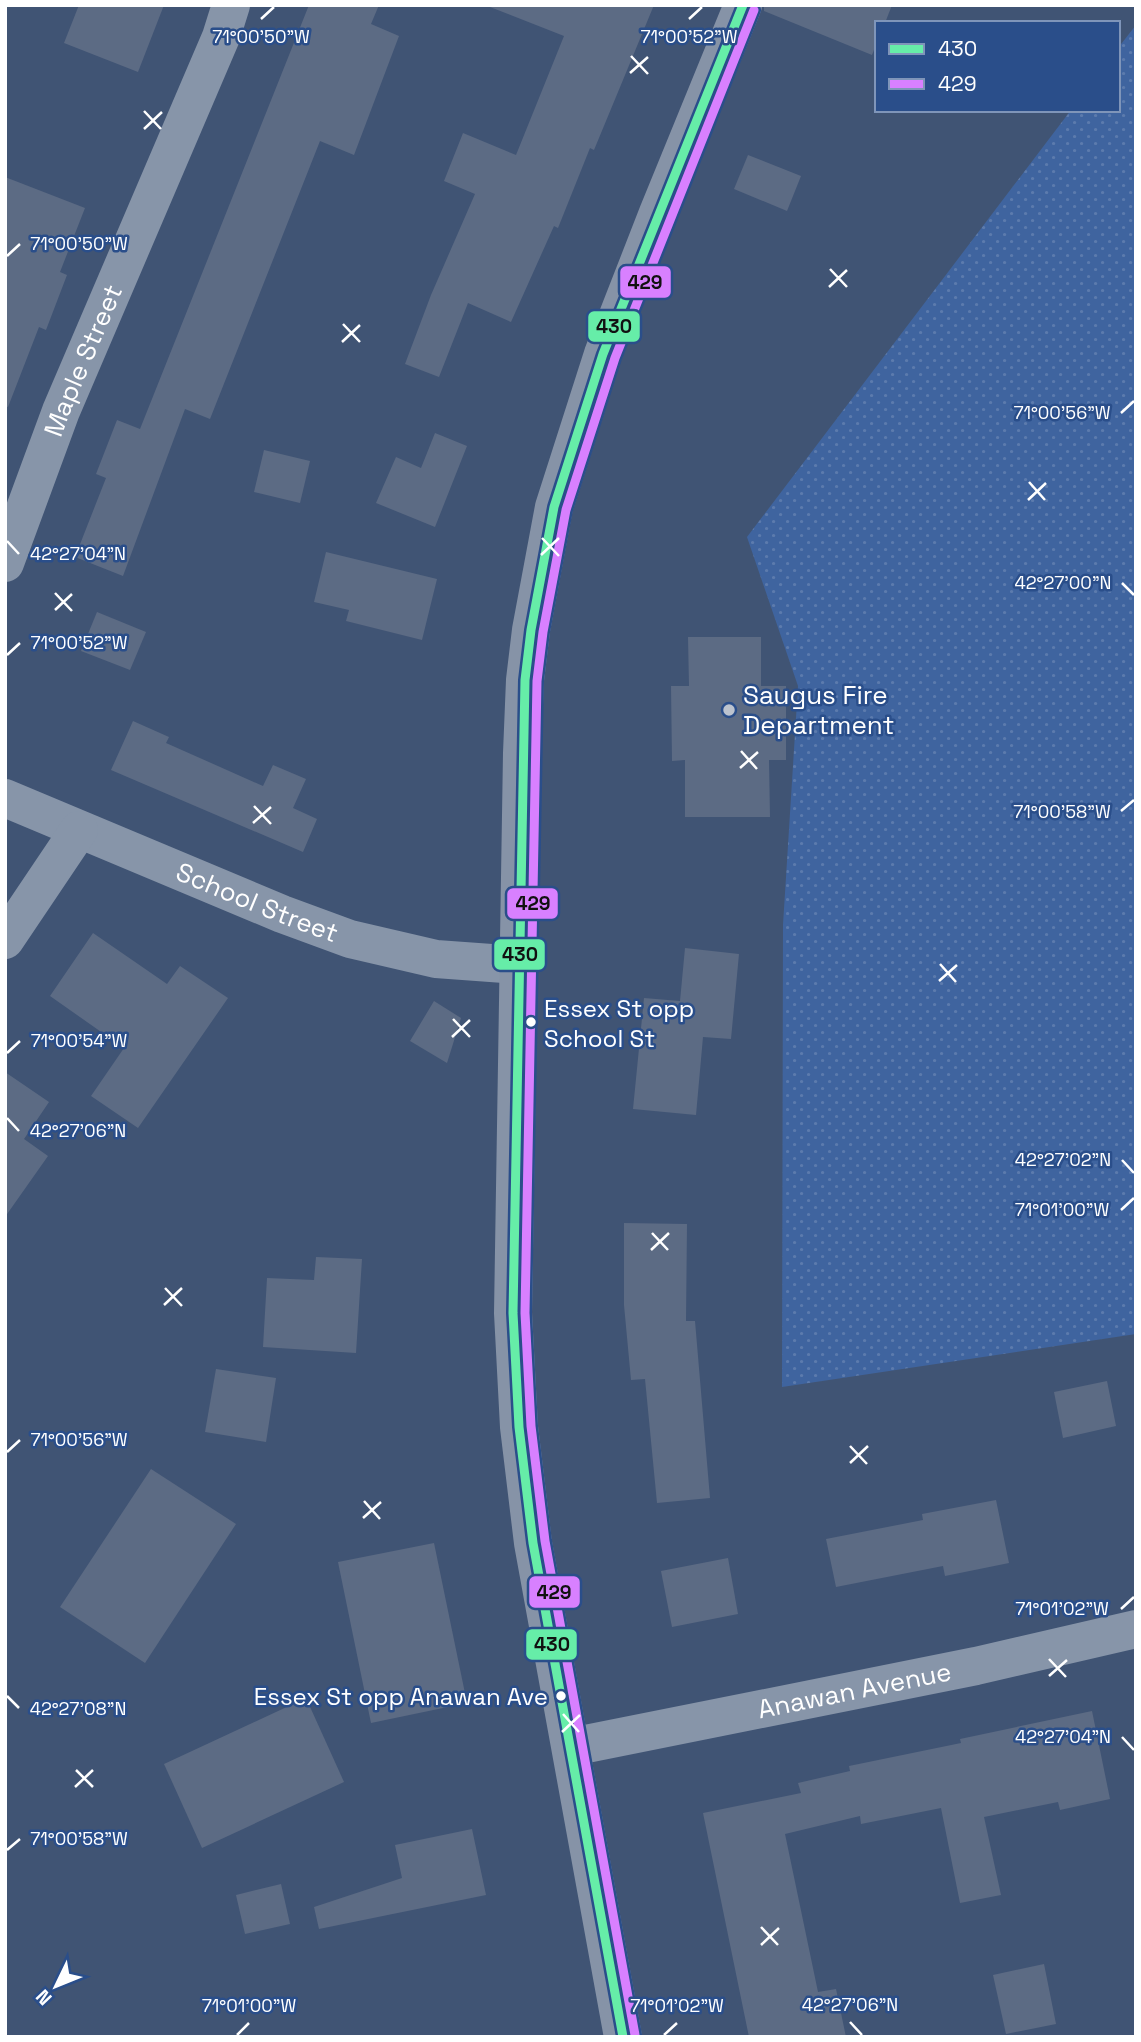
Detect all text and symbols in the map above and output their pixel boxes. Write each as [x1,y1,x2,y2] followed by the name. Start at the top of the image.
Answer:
[875,21,1120,112] legend
[212,25,310,48] text: 71°00'50"W
[641,25,738,48] text: 71°00'52"W
[938,35,977,62] text: 430
[938,70,977,97] text: 429
[30,232,128,255] text: 71°00'50"W
[619,265,672,299] line badge: 429
[627,270,663,295] text: 429
[36,279,130,441] street label: Maple Street
[587,310,641,343] line badge: 430
[596,314,632,339] text: 430
[1013,401,1111,424] text: 71°00'56"W
[30,542,126,565] text: 42°27'04"N
[1014,571,1112,594] text: 42°27'00"N
[31,631,128,654] text: 71°00'52"W
[743,678,894,742] place label: Saugus Fire Department
[721,702,737,718] marker: Saugus Fire Department
[1013,800,1111,823] text: 71°00'58"W
[171,855,343,950] street label: School Street
[506,887,559,920] line badge: 429
[515,891,551,916] text: 429
[493,938,546,971] line badge: 430
[502,942,538,967] text: 430
[544,993,694,1054] place label: Essex St opp School St
[524,1015,538,1029] marker: Essex St opp School St
[31,1029,128,1052] text: 71°00'54"W
[30,1119,126,1142] text: 42°27'06"N
[1015,1148,1111,1171] text: 42°27'02"N
[1015,1198,1109,1221] text: 71°01'00"W
[30,1428,128,1451] text: 71°00'56"W
[528,1575,581,1609] line badge: 429
[536,1580,572,1605] text: 429
[1015,1597,1109,1620] text: 71°01'02"W
[525,1628,578,1661] line badge: 430
[534,1632,570,1657] text: 430
[755,1654,954,1726] street label: Anawan Avenue
[254,1681,548,1712] place label: Essex St opp Anawan Ave
[554,1689,568,1703] marker: Essex St opp Anawan Ave
[30,1697,126,1720] text: 42°27'08"N
[1015,1725,1111,1748] text: 42°27'04"N
[30,1827,128,1850] text: 71°00'58"W
[21,1951,91,2021] north arrow
[30,1984,57,2010] text: N
[802,1993,898,2016] text: 42°27'06"N
[202,1994,296,2017] text: 71°01'00"W
[630,1994,724,2017] text: 71°01'02"W

